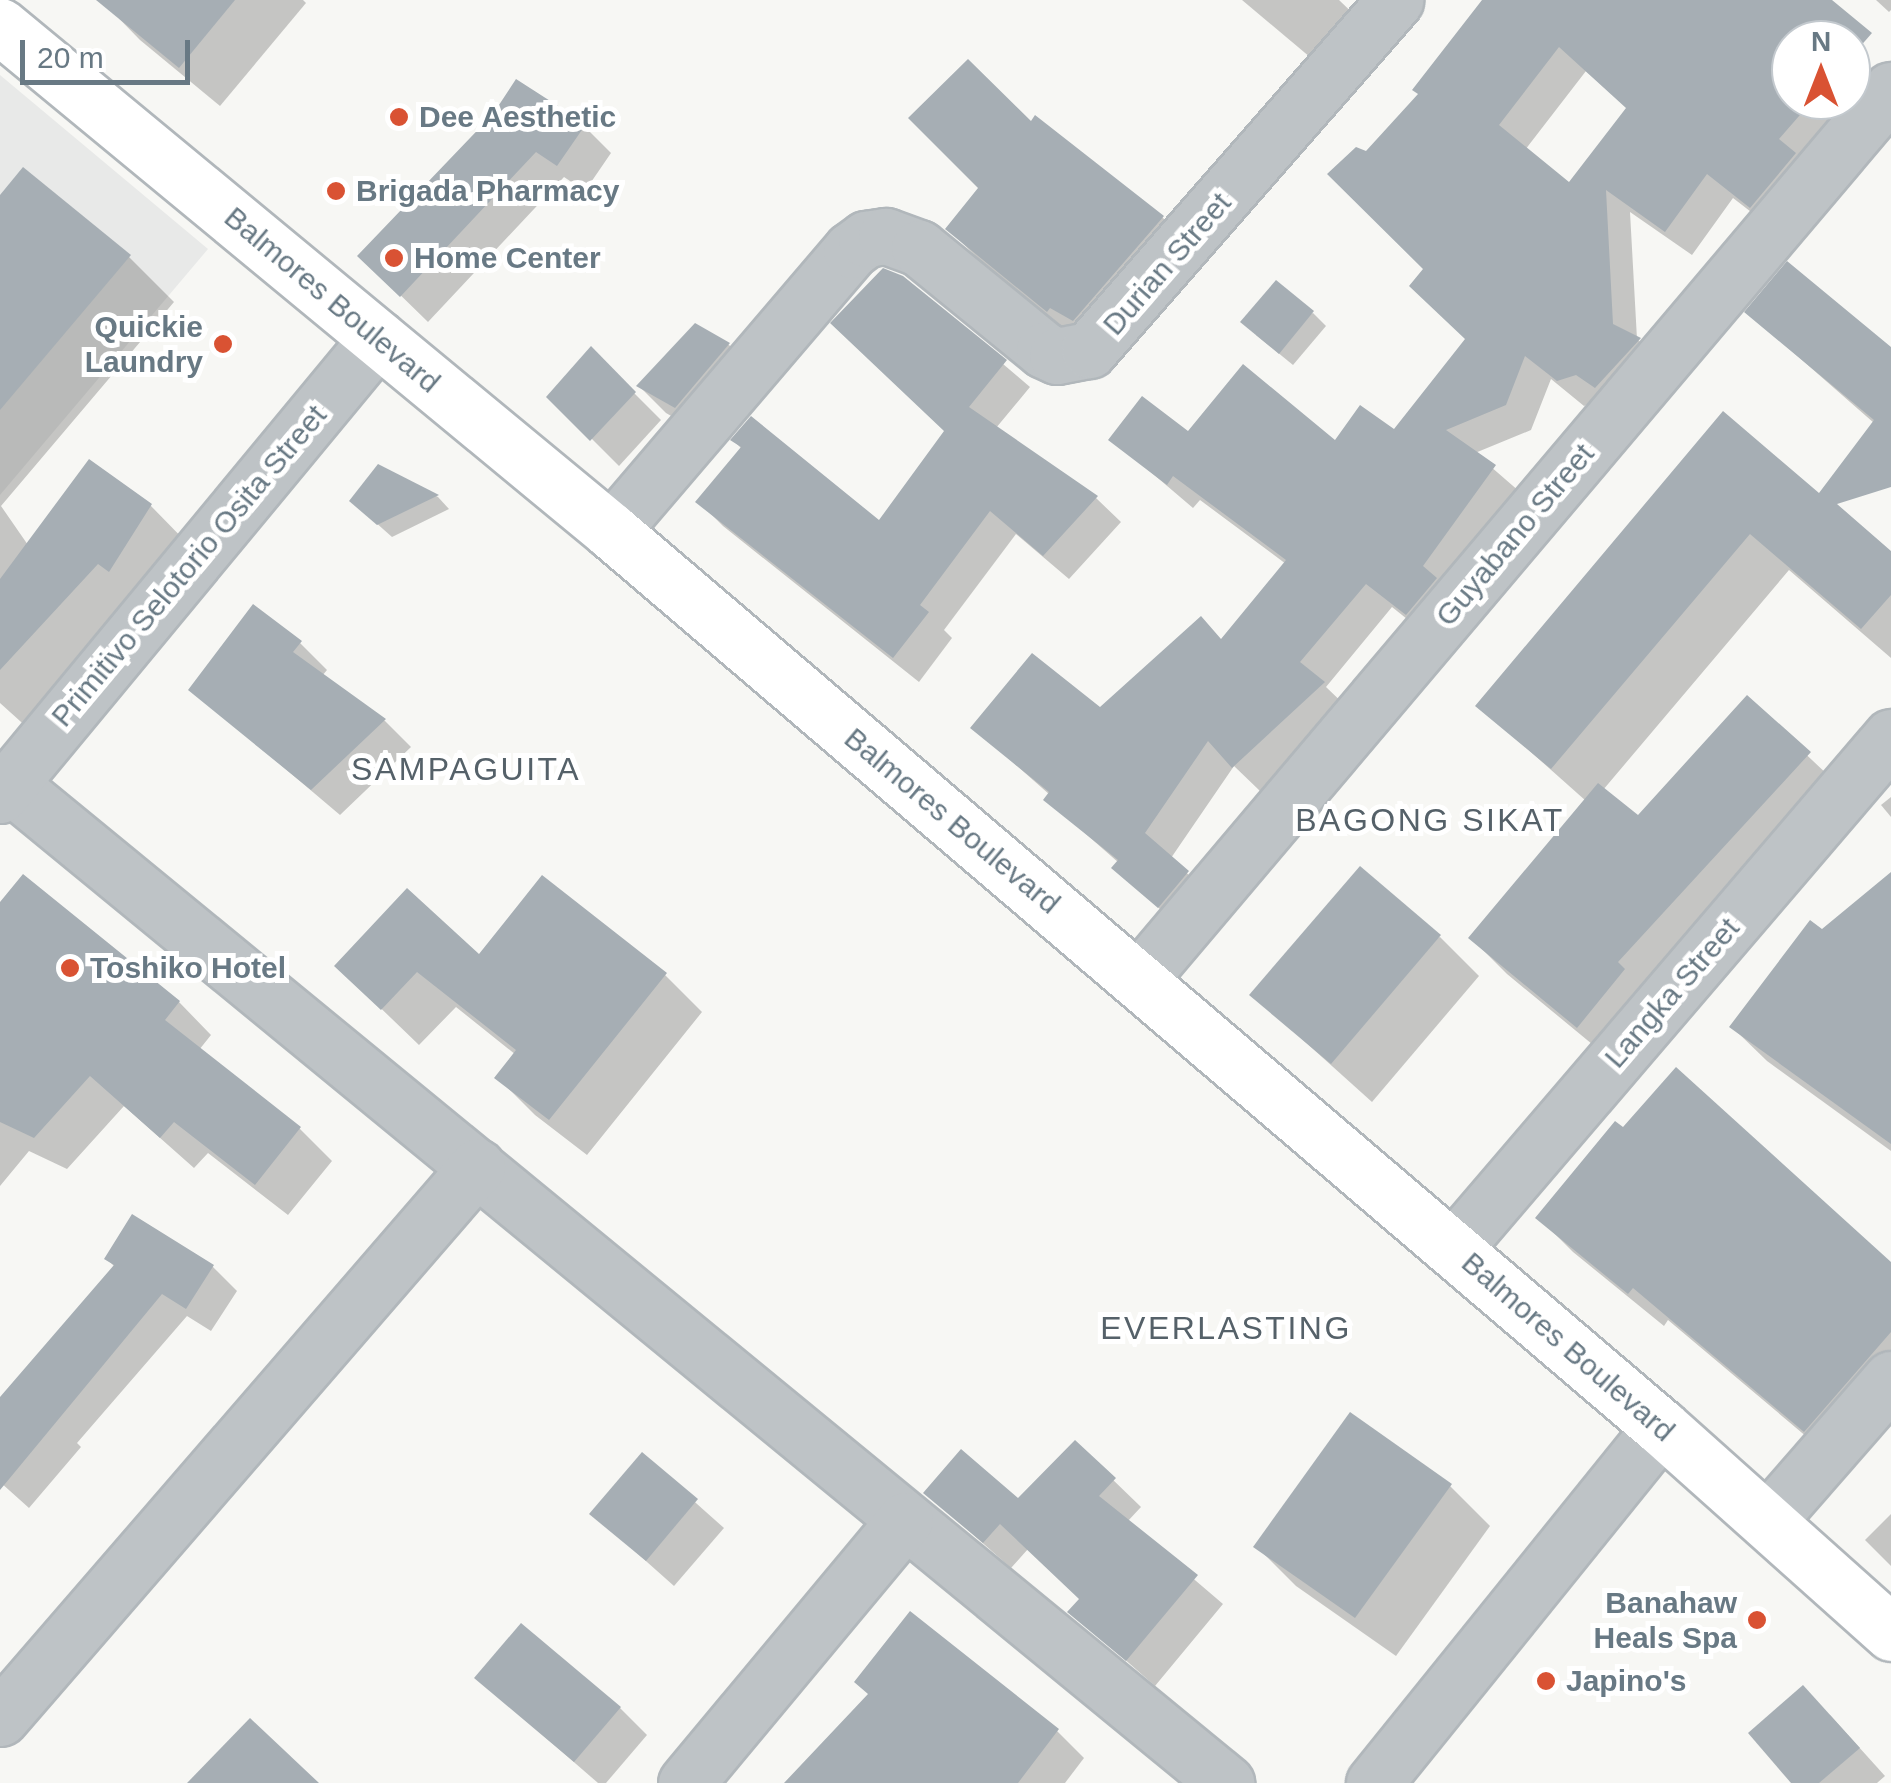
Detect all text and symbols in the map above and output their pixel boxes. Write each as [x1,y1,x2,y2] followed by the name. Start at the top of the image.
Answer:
[25,20,195,82] scale bar
[1771,20,1871,120] north arrow
[1811,26,1831,57] text: N
[37,41,104,74] text: 20 m
[419,99,617,135] place label: Dee Aesthetic
[388,106,410,128] marker: Dee Aesthetic
[356,173,619,209] place label: Brigada Pharmacy
[325,180,347,202] marker: Brigada Pharmacy
[1095,185,1239,343] street label: Durian Street
[217,199,447,401] street label: Balmores Boulevard
[414,240,601,276] place label: Home Center
[383,247,405,269] marker: Home Center
[85,309,203,380] place label: Quickie Laundry
[212,333,234,355] marker: Quickie Laundry
[44,398,334,734] street label: Primitivo Selotorio Osita Street
[1428,437,1602,633] street label: Guyabano Street
[837,720,1067,922] street label: Balmores Boulevard
[351,750,581,788] district label: SAMPAGUITA
[1295,801,1565,839] district label: BAGONG SIKAT
[1597,911,1747,1075] street label: Langka Street
[90,950,286,986] place label: Toshiko Hotel
[59,957,81,979] marker: Toshiko Hotel
[1454,1245,1682,1449] street label: Balmores Boulevard
[1100,1309,1352,1347] district label: EVERLASTING
[1594,1585,1737,1656] place label: Banahaw Heals Spa
[1746,1609,1768,1631] marker: Banahaw Heals Spa
[1566,1663,1686,1699] place label: Japino's
[1535,1670,1557,1692] marker: Japino's

